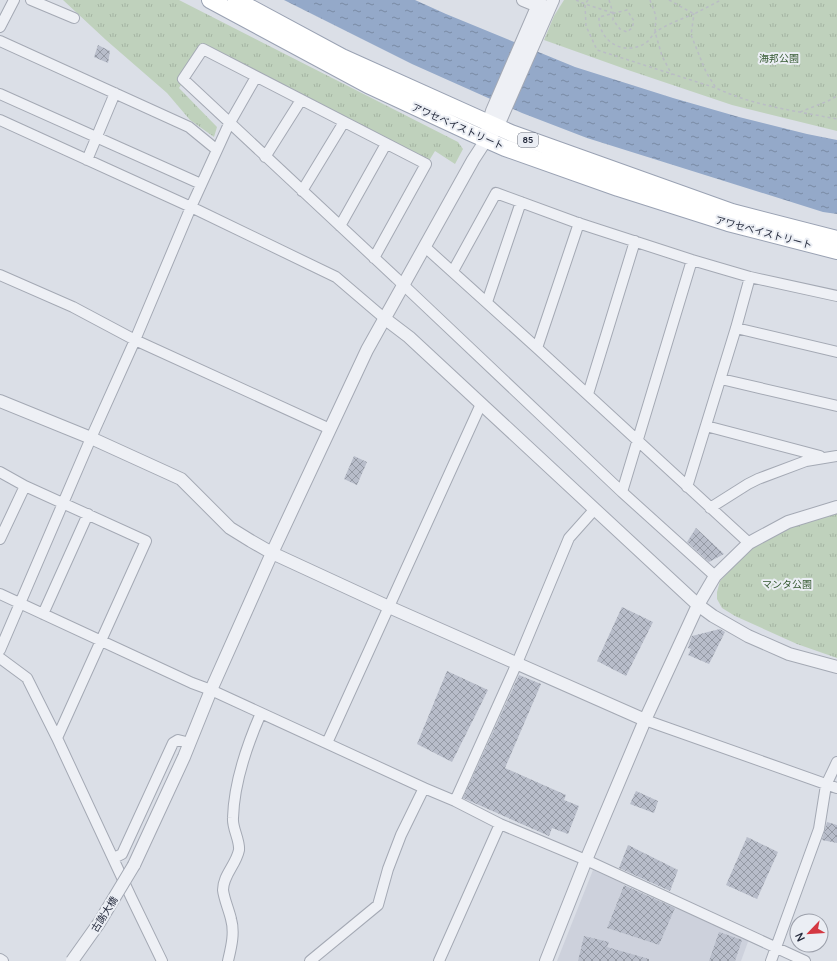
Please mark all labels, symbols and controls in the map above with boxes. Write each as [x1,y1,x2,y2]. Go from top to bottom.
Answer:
park label: 海邦公園 [759,51,799,65]
street label: アワセベイストリート [410,99,506,153]
road number: 85 [518,133,538,147]
street label: アワセベイストリート [714,212,814,252]
park label: マンタ公園 [762,577,812,591]
street label: 古謝大橋 [87,893,121,935]
north arrow [789,913,829,953]
text: N [791,931,808,944]

